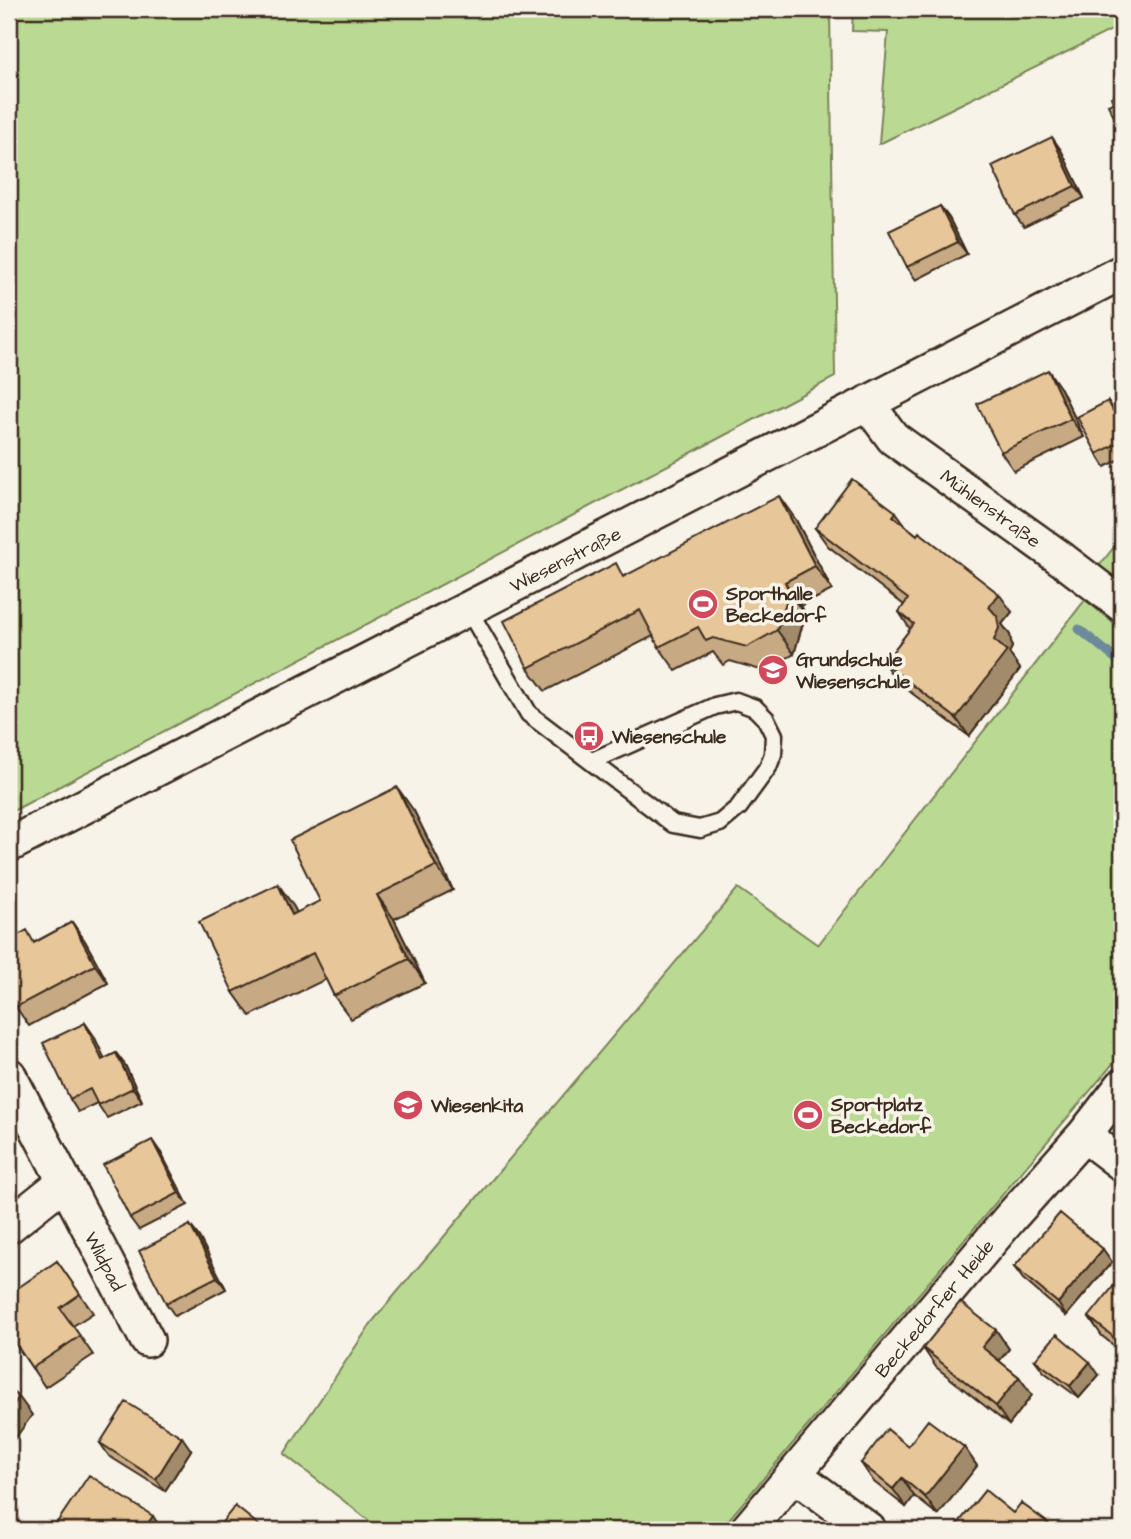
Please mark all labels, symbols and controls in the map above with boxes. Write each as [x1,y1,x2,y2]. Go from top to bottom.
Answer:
street label: Mühlenstraße [934,463,1046,555]
street label: Wiesenstraße [505,521,626,600]
place label: Sporthalle Beckedorf [725,581,827,630]
sports icon: Sporthalle Beckedorf [686,587,720,621]
place label: Grundschule Wiesenschule [795,647,911,696]
school or university icon: Grundschule Wiesenschule [756,653,790,687]
bus stop icon: Wiesenschule [572,719,606,753]
place label: Wiesenschule [611,724,727,751]
school or university icon: Wiesenkita [391,1088,425,1122]
place label: Sportplatz Beckedorf [830,1092,932,1141]
place label: Wiesenkita [430,1093,524,1120]
sports icon: Sportplatz Beckedorf [791,1098,825,1132]
street label: Wildpad [77,1227,131,1296]
street label: Beckedorfer Heide [869,1234,1001,1384]

